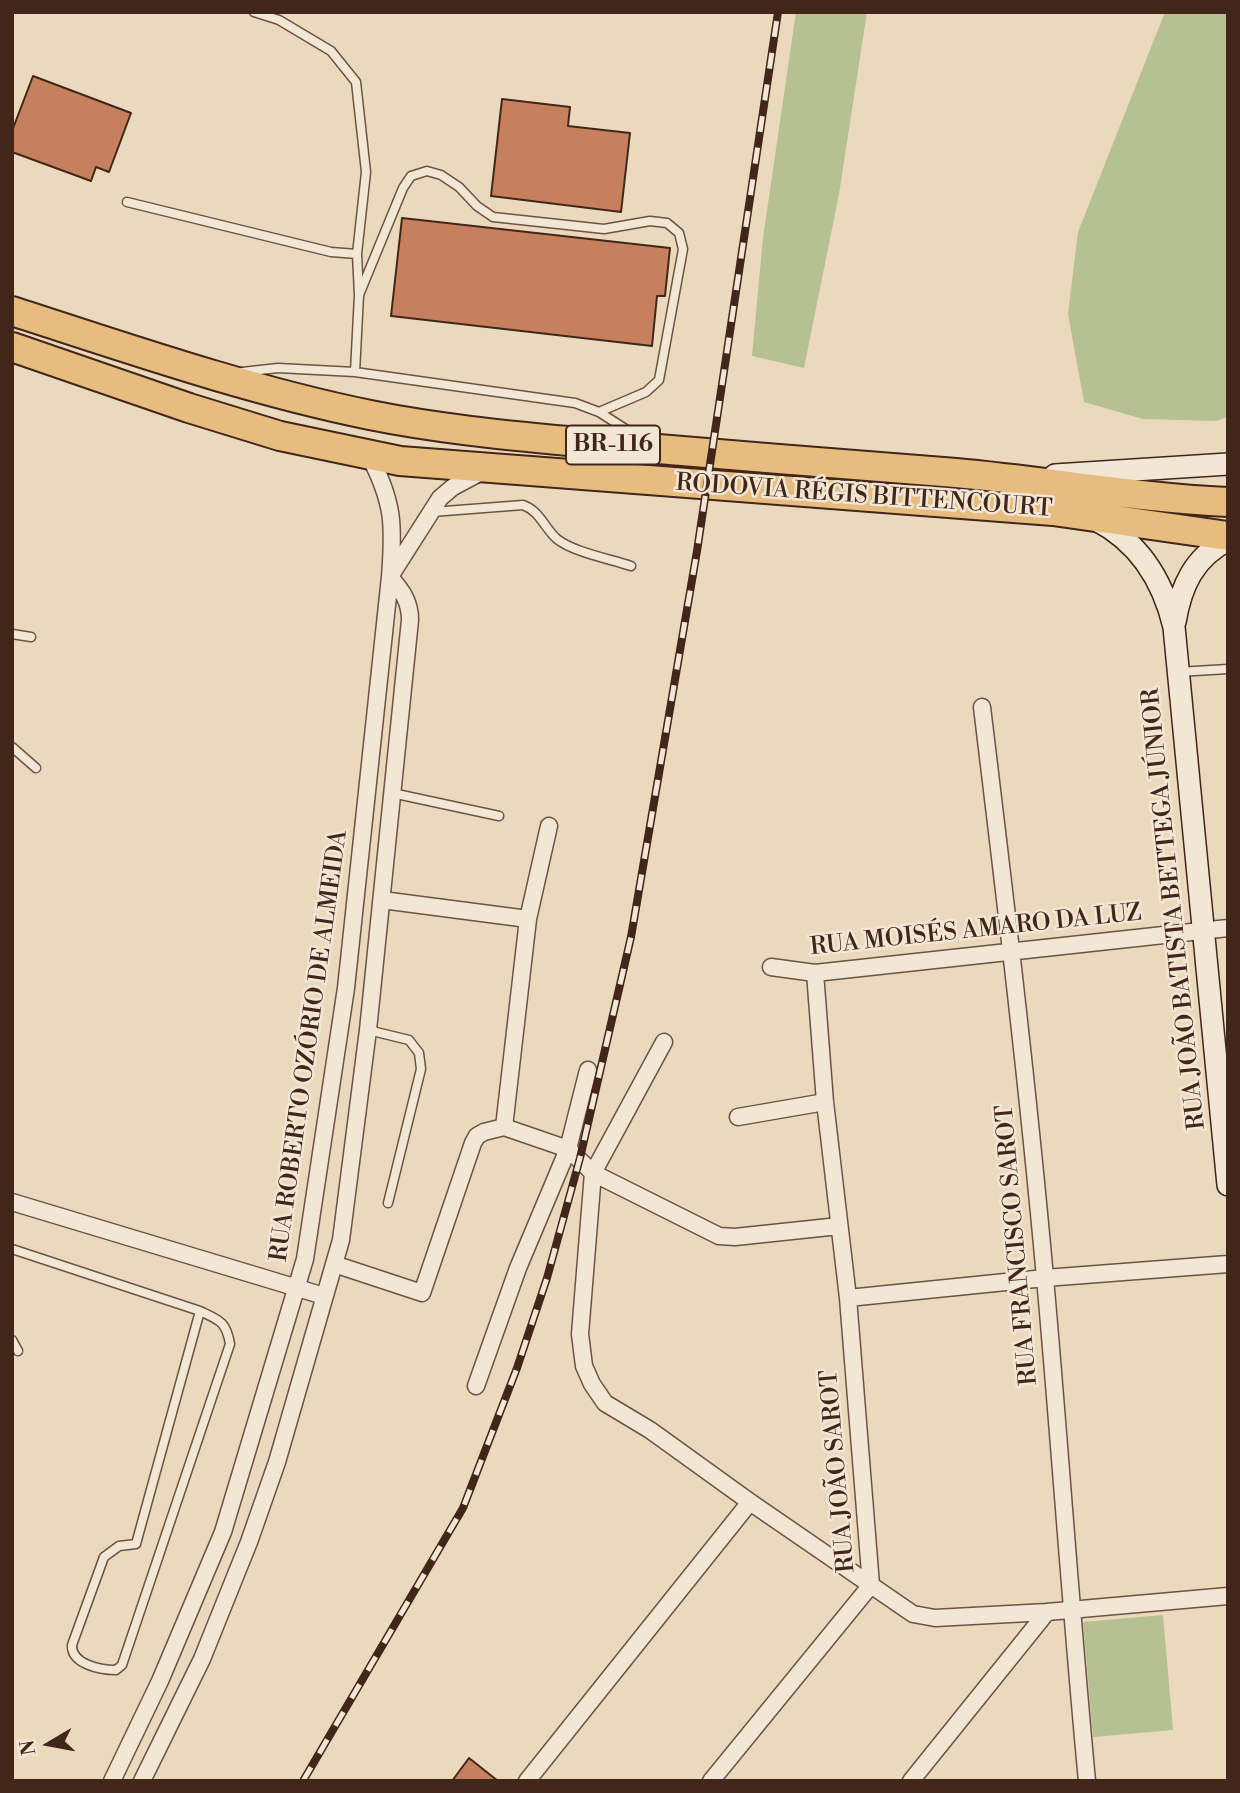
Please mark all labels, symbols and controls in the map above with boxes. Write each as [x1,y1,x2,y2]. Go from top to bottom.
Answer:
road number: BR-116 [566,426,660,464]
street label: RODOVIA RÉGIS BITTENCOURT [675,469,1053,525]
street label: RUA JOÃO BATISTA BETTEGA JÚNIOR [1137,687,1213,1131]
street label: RUA ROBERTO OZÓRIO DE ALMEIDA [265,828,355,1264]
street label: RUA MOISÉS AMARO DA LUZ [809,899,1143,963]
street label: RUA FRANCISCO SAROT [991,1103,1045,1387]
street label: RUA JOÃO SAROT [816,1368,862,1574]
north arrow [14,1709,84,1779]
text: N [15,1738,41,1757]

